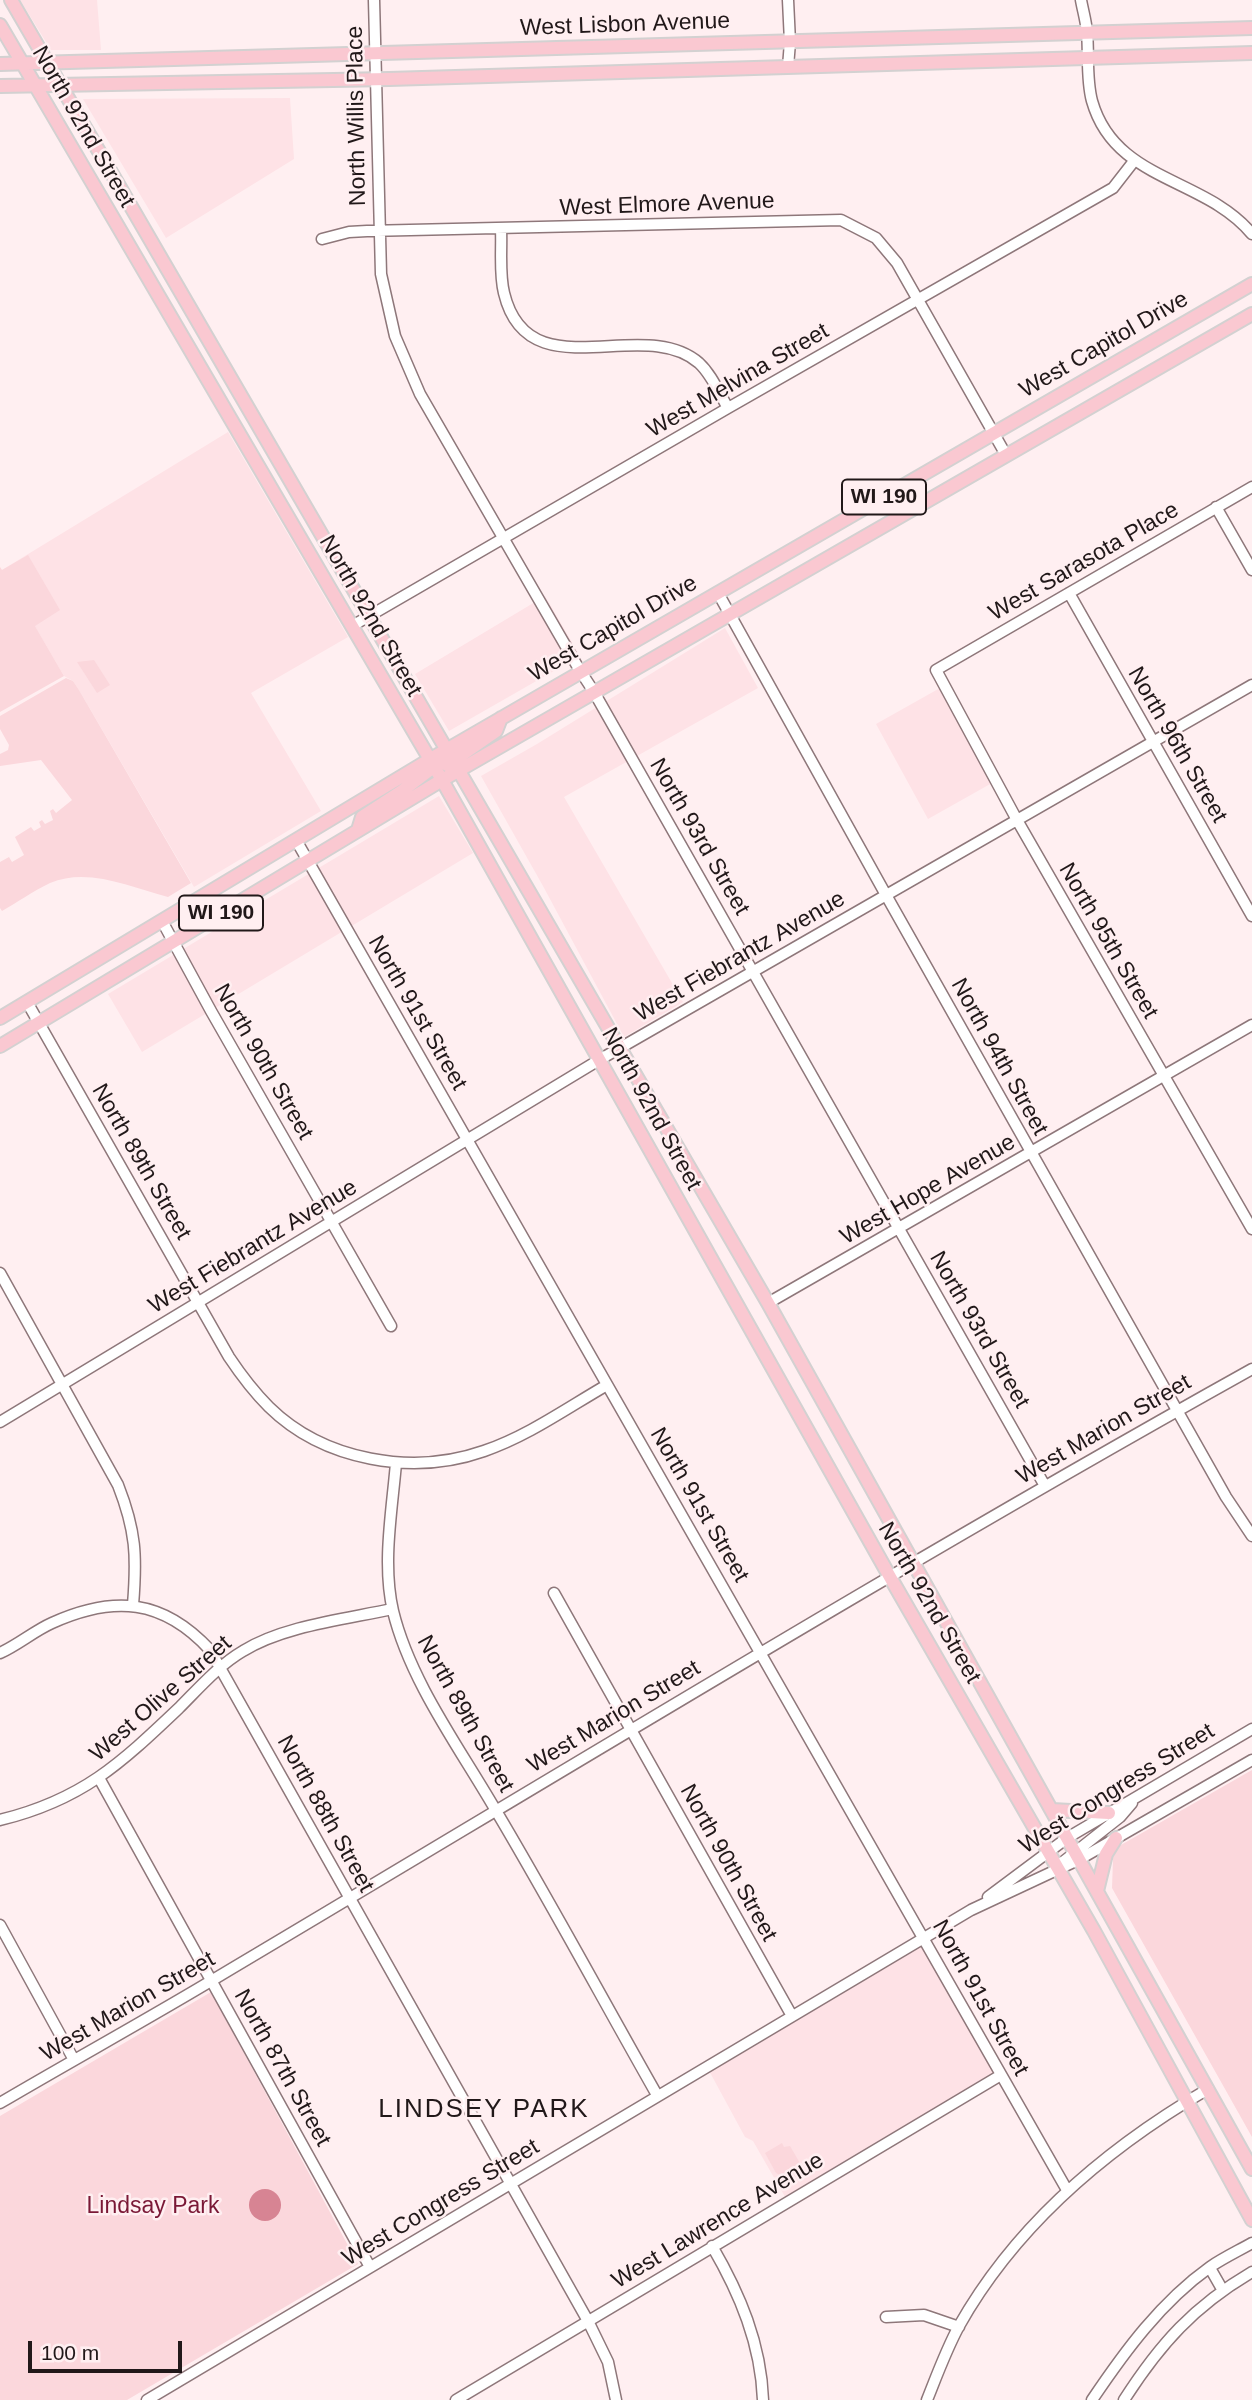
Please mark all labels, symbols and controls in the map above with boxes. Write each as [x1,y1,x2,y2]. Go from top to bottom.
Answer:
street label: West Lisbon Avenue [520,8,730,42]
street label: North Willis Place [342,26,372,206]
street label: North 92nd Street [26,41,140,213]
street label: West Elmore Avenue [559,187,775,223]
street label: West Capitol Drive [1015,286,1193,404]
street label: West Melvina Street [642,318,834,444]
road number: WI 190 [842,480,926,514]
street label: West Sarasota Place [984,496,1184,628]
street label: North 92nd Street [313,530,427,702]
street label: West Capitol Drive [524,570,702,688]
street label: North 96th Street [1121,662,1233,828]
street label: North 93rd Street [643,754,755,920]
street label: North 95th Street [1052,858,1164,1024]
street label: West Fiebrantz Avenue [630,885,850,1029]
road number: WI 190 [179,895,263,930]
street label: North 91st Street [362,931,472,1095]
street label: North 94th Street [944,974,1054,1140]
street label: North 90th Street [207,979,319,1145]
street label: North 92nd Street [595,1023,707,1195]
street label: North 89th Street [85,1079,197,1245]
street label: West Hope Avenue [836,1129,1020,1251]
street label: West Fiebrantz Avenue [144,1174,362,1320]
street label: North 93rd Street [923,1247,1035,1413]
street label: West Marion Street [1012,1369,1196,1491]
street label: North 91st Street [644,1423,754,1587]
street label: North 92nd Street [872,1517,986,1689]
street label: West Olive Street [85,1630,237,1768]
street label: North 89th Street [410,1631,520,1797]
street label: West Marion Street [523,1655,705,1779]
street label: West Congress Street [1014,1718,1220,1860]
street label: North 88th Street [270,1731,380,1897]
street label: North 90th Street [673,1780,783,1946]
street label: North 91st Street [926,1915,1034,2081]
street label: West Marion Street [36,1946,220,2068]
street label: North 87th Street [227,1985,337,2151]
district label: LINDSEY PARK [380,2094,588,2126]
street label: West Congress Street [338,2133,544,2273]
street label: West Lawrence Avenue [607,2147,829,2295]
park label: Lindsay Park [87,2193,219,2221]
scale bar [32,2326,186,2370]
text: 100 m [41,2341,99,2364]

